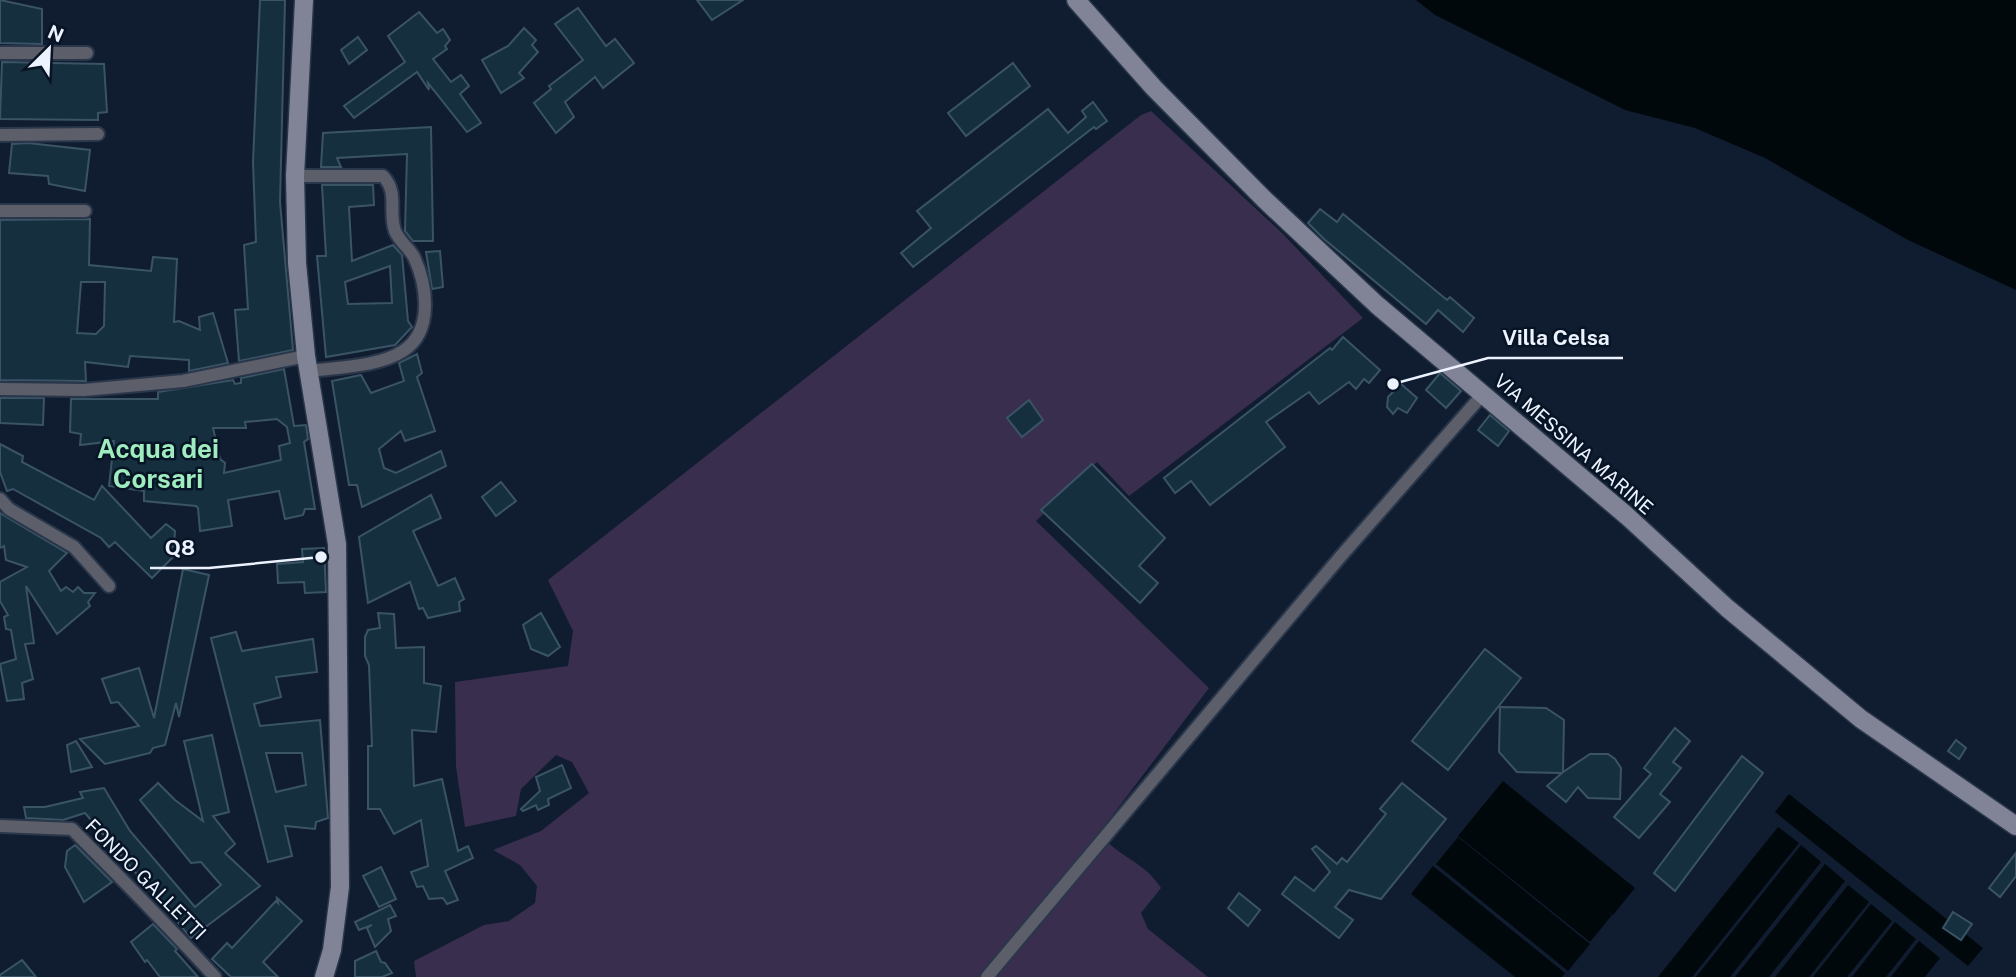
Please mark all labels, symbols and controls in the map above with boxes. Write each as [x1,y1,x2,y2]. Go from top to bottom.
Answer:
north arrow [14,14,84,84]
text: N [45,20,67,47]
callout: Villa Celsa [1488,316,1623,358]
text: Villa Celsa [1502,325,1610,350]
street label: VIA MESSINA MARINE [1490,369,1658,519]
district label: Acqua dei Corsari [97,433,219,494]
callout: Q8 [150,526,209,568]
text: Q8 [165,535,195,560]
street label: FONDO GALLETTI [81,814,211,944]

